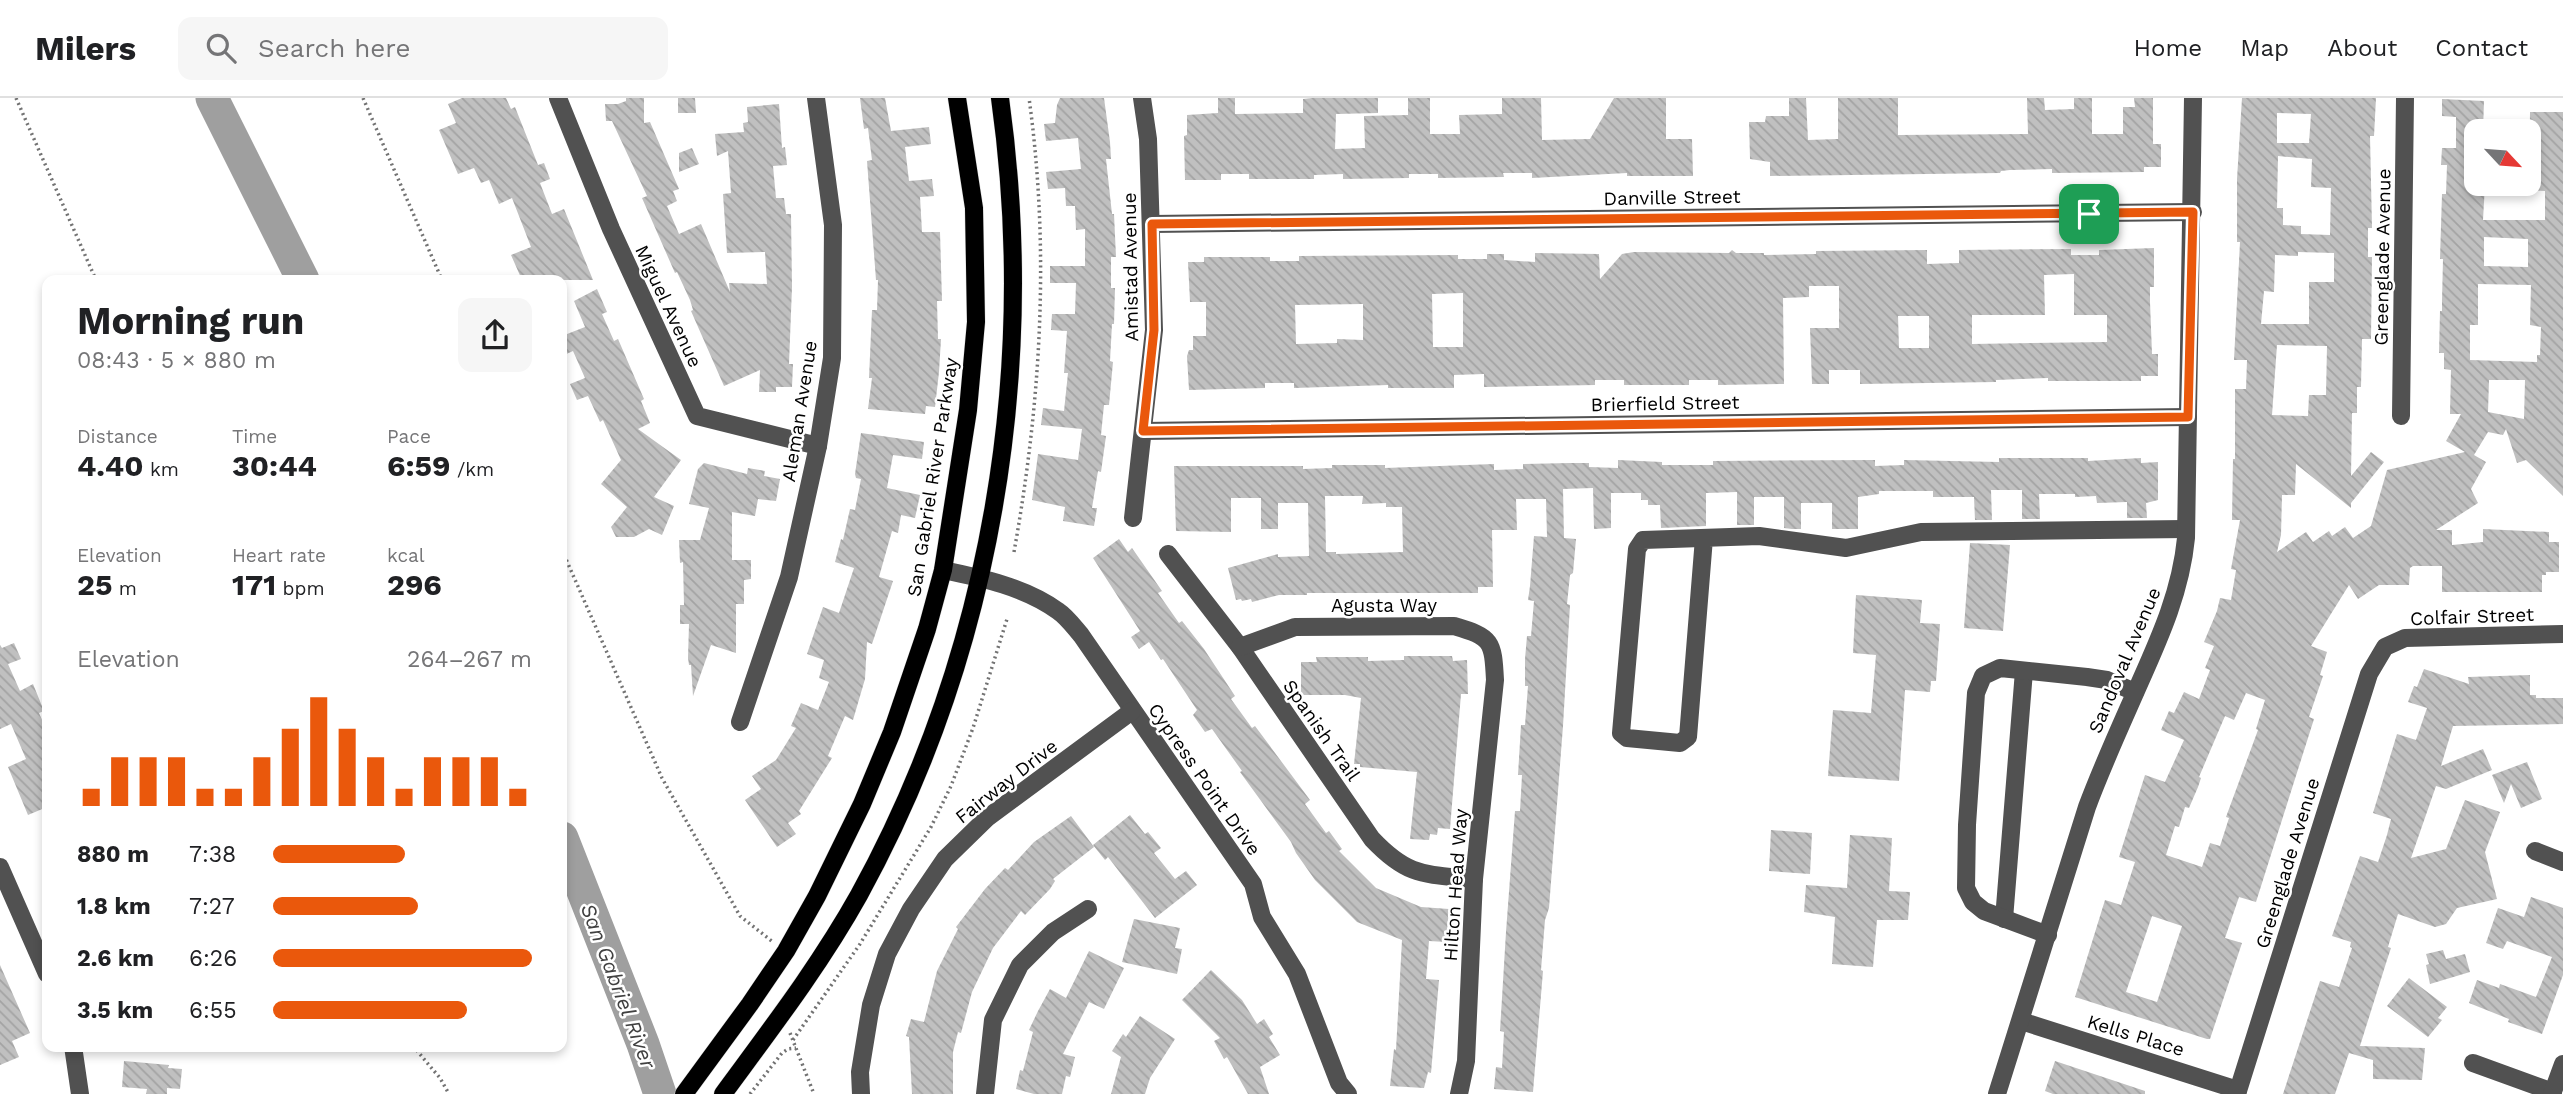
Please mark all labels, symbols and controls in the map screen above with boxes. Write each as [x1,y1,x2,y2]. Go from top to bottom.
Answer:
search box [178,17,668,80]
text: Milers [35,29,136,68]
icon: search [202,29,240,67]
text: Search here [258,33,410,63]
text: Home [2134,34,2202,62]
text: Map [2240,34,2289,62]
text: About [2327,34,2397,62]
text: Contact [2435,34,2528,62]
north arrow [2464,119,2541,196]
map controls [2464,119,2541,196]
street label: Greenglade Avenue [2369,168,2396,346]
pin [2059,184,2119,244]
street label: Danville Street [1603,185,1741,210]
street label: Amistad Avenue [1118,192,1143,342]
icon: arrive [2070,195,2108,233]
street label: Miguel Avenue [630,241,707,371]
button: share [458,298,532,372]
text: Morning run [77,299,304,343]
street label: Aleman Avenue [777,339,822,483]
text: 08:43 · 5 × 880 m [77,347,276,374]
street label: San Gabriel River Parkway [902,356,963,598]
street label: Brierfield Street [1590,391,1740,416]
text: Distance [77,425,158,448]
text: Time [232,425,277,448]
text: Pace [387,425,431,448]
text: 4.40 [77,448,144,483]
text: 30:44 [232,448,317,483]
text: 6:59 [387,448,451,483]
text: km [144,458,179,481]
text: /km [451,458,494,481]
text: Elevation [77,544,162,567]
text: Heart rate [232,544,326,567]
text: kcal [387,544,425,567]
text: 25 [77,567,112,602]
text: 171 [232,567,276,602]
text: 296 [387,567,442,602]
text: m [112,577,137,600]
text: bpm [276,577,325,600]
street label: Sandoval Avenue [2083,584,2166,737]
street label: Agusta Way [1331,594,1437,617]
street label: Colfair Street [2410,603,2534,630]
text: Elevation [77,646,180,673]
text: 264–267 m [407,646,532,673]
street label: Spanish Trail [1278,675,1365,786]
street label: Cypress Point Drive [1143,699,1266,860]
street label: Fairway Drive [951,734,1062,828]
street label: Greenglade Avenue [2251,775,2324,951]
street label: Hilton Head Way [1439,808,1472,962]
text: 880 m [77,841,149,868]
text: 7:38 [189,841,236,868]
text: 1.8 km [77,893,151,920]
text: 7:27 [189,893,235,920]
water label: San Gabriel River [576,900,662,1073]
text: 2.6 km [77,945,154,972]
text: 6:26 [189,945,237,972]
text: 3.5 km [77,997,153,1024]
text: 6:55 [189,997,237,1024]
street label: Kells Place [2084,1010,2187,1061]

